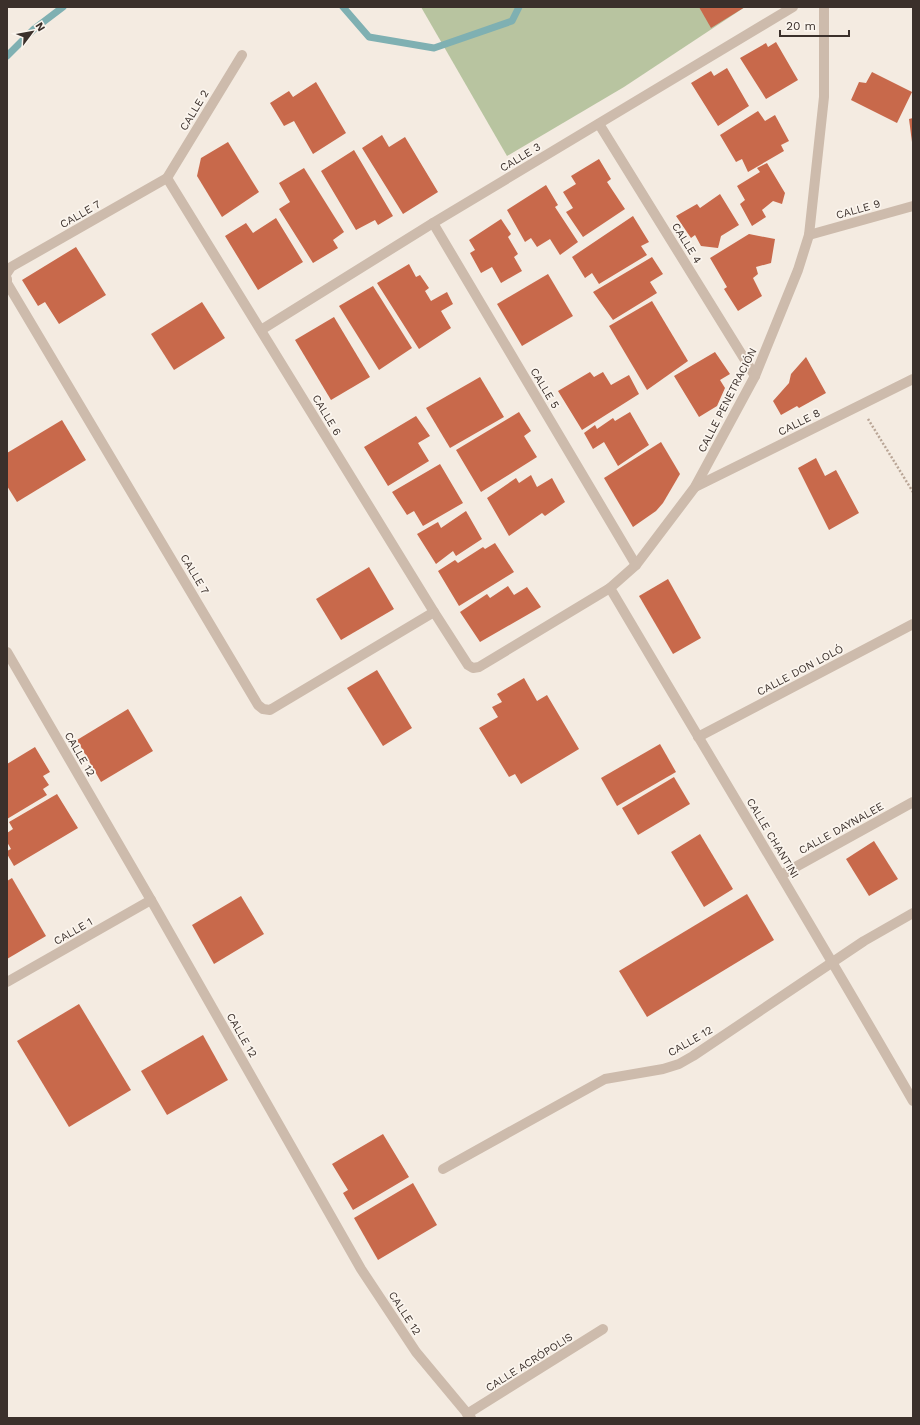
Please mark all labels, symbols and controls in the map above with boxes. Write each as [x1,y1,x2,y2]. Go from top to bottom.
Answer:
north arrow [12,12,52,52]
scale bar [780,12,849,38]
text: 20 m [786,19,816,33]
text: N [32,20,48,34]
street label: CALLE 2 [177,88,212,133]
street label: CALLE 3 [498,140,543,175]
street label: CALLE 9 [834,197,882,222]
street label: CALLE 7 [58,198,103,231]
street label: CALLE 4 [669,221,704,266]
street label: CALLE PENETRACIÓN [695,345,759,455]
street label: CALLE 5 [527,366,562,411]
street label: CALLE 6 [309,392,344,438]
street label: CALLE 8 [776,406,823,439]
street label: CALLE 7 [178,552,212,597]
street label: CALLE DON LOLÓ [754,641,846,699]
street label: CALLE 12 [62,730,98,779]
street label: CALLE CHANTINI [744,796,802,881]
street label: CALLE DAYNALEE [797,800,886,857]
street label: CALLE 1 [51,915,95,948]
street label: CALLE 12 [224,1011,260,1060]
street label: CALLE 12 [666,1023,715,1059]
street label: CALLE 12 [386,1289,423,1337]
street label: CALLE ACRÓPOLIS [483,1330,575,1394]

